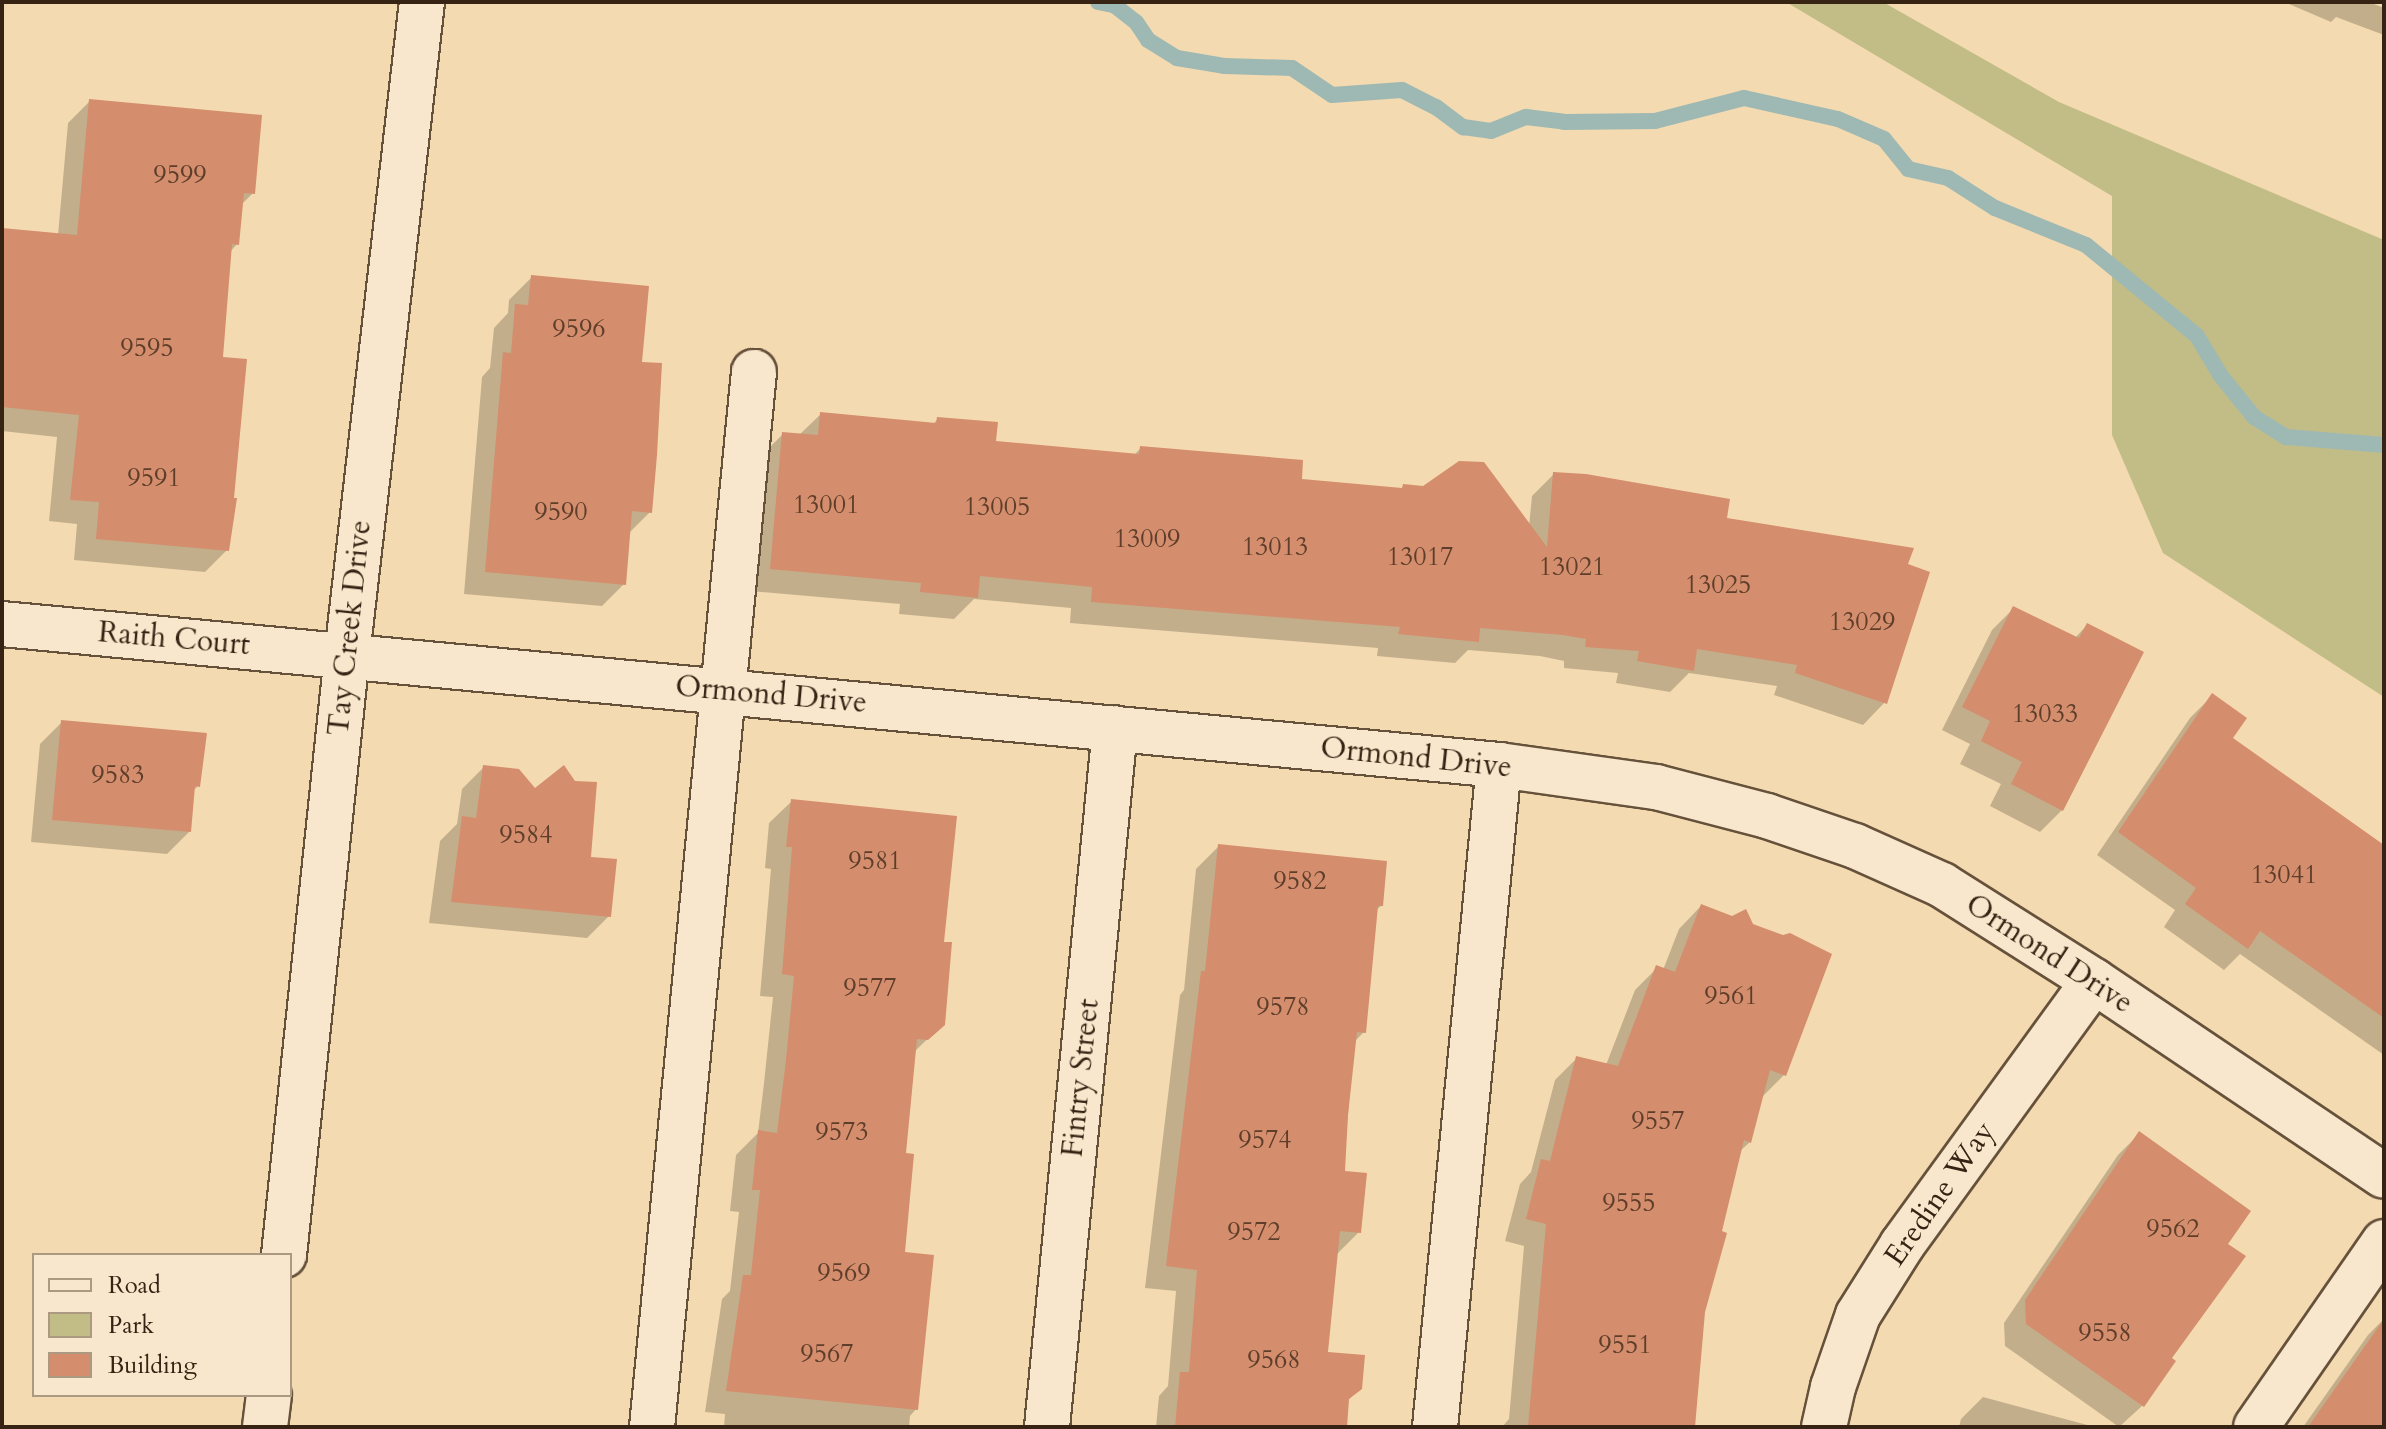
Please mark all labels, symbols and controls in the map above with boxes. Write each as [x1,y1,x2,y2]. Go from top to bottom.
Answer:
house number: 9599 [153,159,207,191]
house number: 9596 [552,313,606,345]
house number: 9595 [120,332,174,364]
house number: 9591 [127,462,181,494]
house number: 13001 [793,489,859,521]
house number: 13005 [964,491,1030,523]
house number: 9590 [534,496,588,528]
street label: Tay Creek Drive [321,518,379,738]
house number: 13009 [1114,523,1180,555]
house number: 13013 [1242,531,1308,563]
house number: 13017 [1387,541,1453,573]
house number: 13021 [1539,551,1605,583]
house number: 13025 [1685,569,1751,601]
house number: 13029 [1829,606,1895,638]
street label: Raith Court [97,614,251,664]
street label: Ormond Drive [674,669,868,721]
house number: 13033 [2012,698,2078,730]
street label: Ormond Drive [1319,730,1513,786]
house number: 9583 [91,759,145,791]
house number: 9584 [499,819,553,851]
house number: 9581 [848,845,902,877]
house number: 13041 [2251,859,2317,891]
house number: 9582 [1273,865,1327,897]
street label: Ormond Drive [1959,887,2139,1021]
house number: 9577 [843,972,897,1004]
house number: 9561 [1704,980,1758,1012]
house number: 9578 [1256,991,1310,1023]
street label: Fintry Street [1055,997,1107,1159]
house number: 9557 [1631,1105,1685,1137]
street label: Eredine Way [1877,1115,2003,1273]
house number: 9573 [815,1116,869,1148]
house number: 9574 [1238,1124,1292,1156]
house number: 9555 [1602,1187,1656,1219]
house number: 9562 [2146,1213,2200,1245]
house number: 9572 [1227,1216,1281,1248]
legend [32,1253,292,1397]
house number: 9569 [817,1257,871,1289]
text: Road [108,1269,161,1302]
text: Park [108,1309,154,1342]
house number: 9558 [2078,1317,2132,1349]
house number: 9551 [1598,1329,1652,1361]
house number: 9567 [800,1338,854,1370]
house number: 9568 [1247,1344,1301,1376]
text: Building [108,1349,197,1382]

